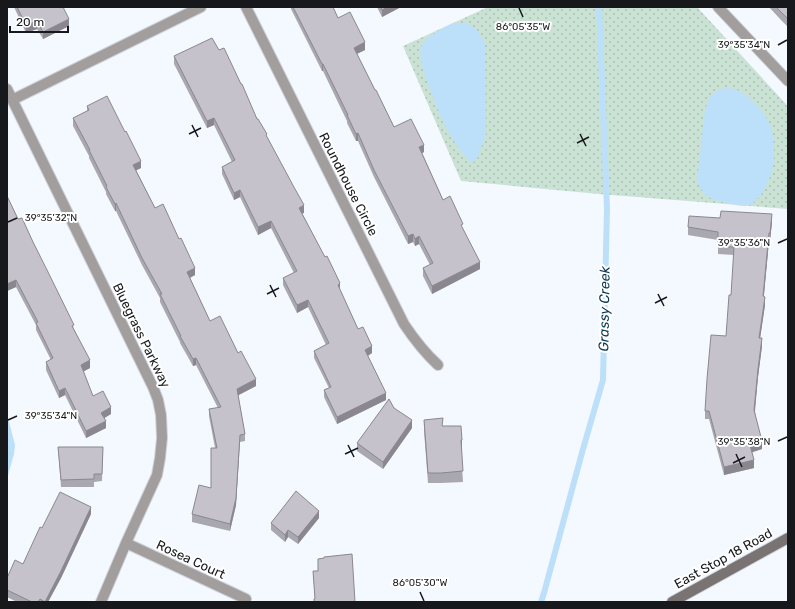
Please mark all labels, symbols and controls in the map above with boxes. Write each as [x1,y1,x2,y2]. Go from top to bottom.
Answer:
scale bar [10,8,68,34]
text: 20 m [16,15,44,29]
text: 86°05'35"W [496,21,550,33]
text: 39°35'34"N [718,39,770,51]
street label: Roundhouse Circle [316,130,381,238]
text: 39°35'32"N [25,212,77,224]
text: 39°35'36"N [718,237,770,249]
water label: Grassy Creek [595,265,614,352]
street label: Bluegrass Parkway [109,280,173,390]
text: 39°35'34"N [25,410,77,422]
text: 39°35'38"N [717,436,771,448]
street label: East Stop 18 Road [672,525,775,592]
street label: Rosea Court [154,537,228,582]
text: 86°05'30"W [393,577,447,589]

